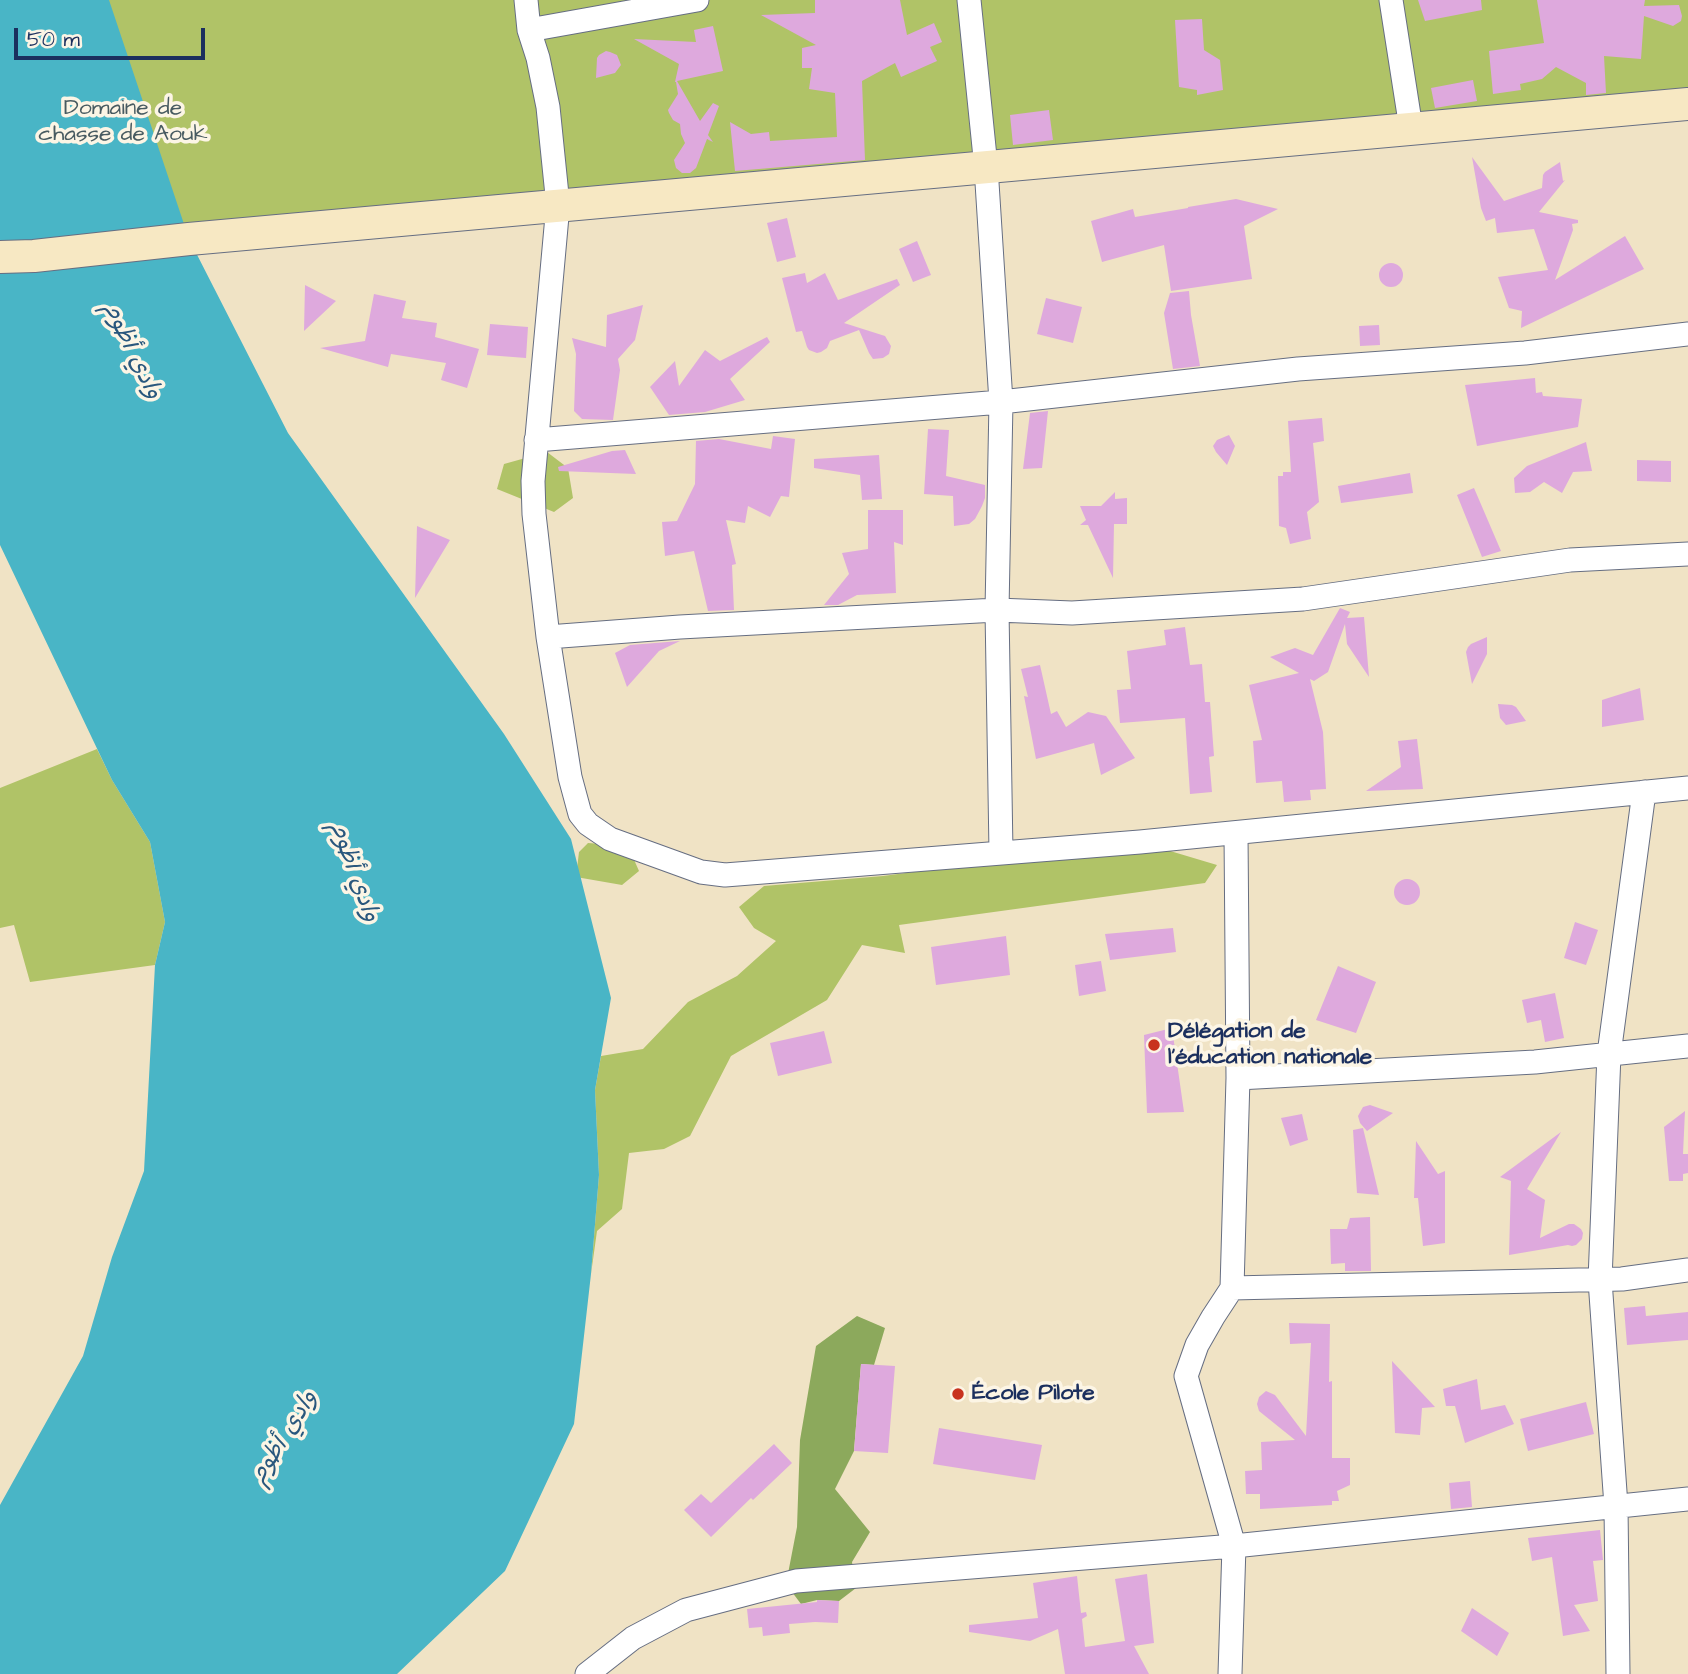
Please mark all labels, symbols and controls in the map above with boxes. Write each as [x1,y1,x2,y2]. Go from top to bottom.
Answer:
scale bar [18,14,208,58]
text: 50 m [27,25,80,54]
park label: Domaine de chasse de Aouk [38,95,208,149]
water label: وادي أظوم [95,298,167,404]
water label: وادي أظوم [322,818,384,926]
place label: Délégation de l'éducation nationale [1168,1018,1372,1072]
marker: Délégation de l'éducation nationale [1146,1037,1162,1053]
place label: École Pilote [972,1380,1095,1408]
water label: وادي أظوم [245,1386,325,1490]
marker: École Pilote [950,1386,966,1402]

